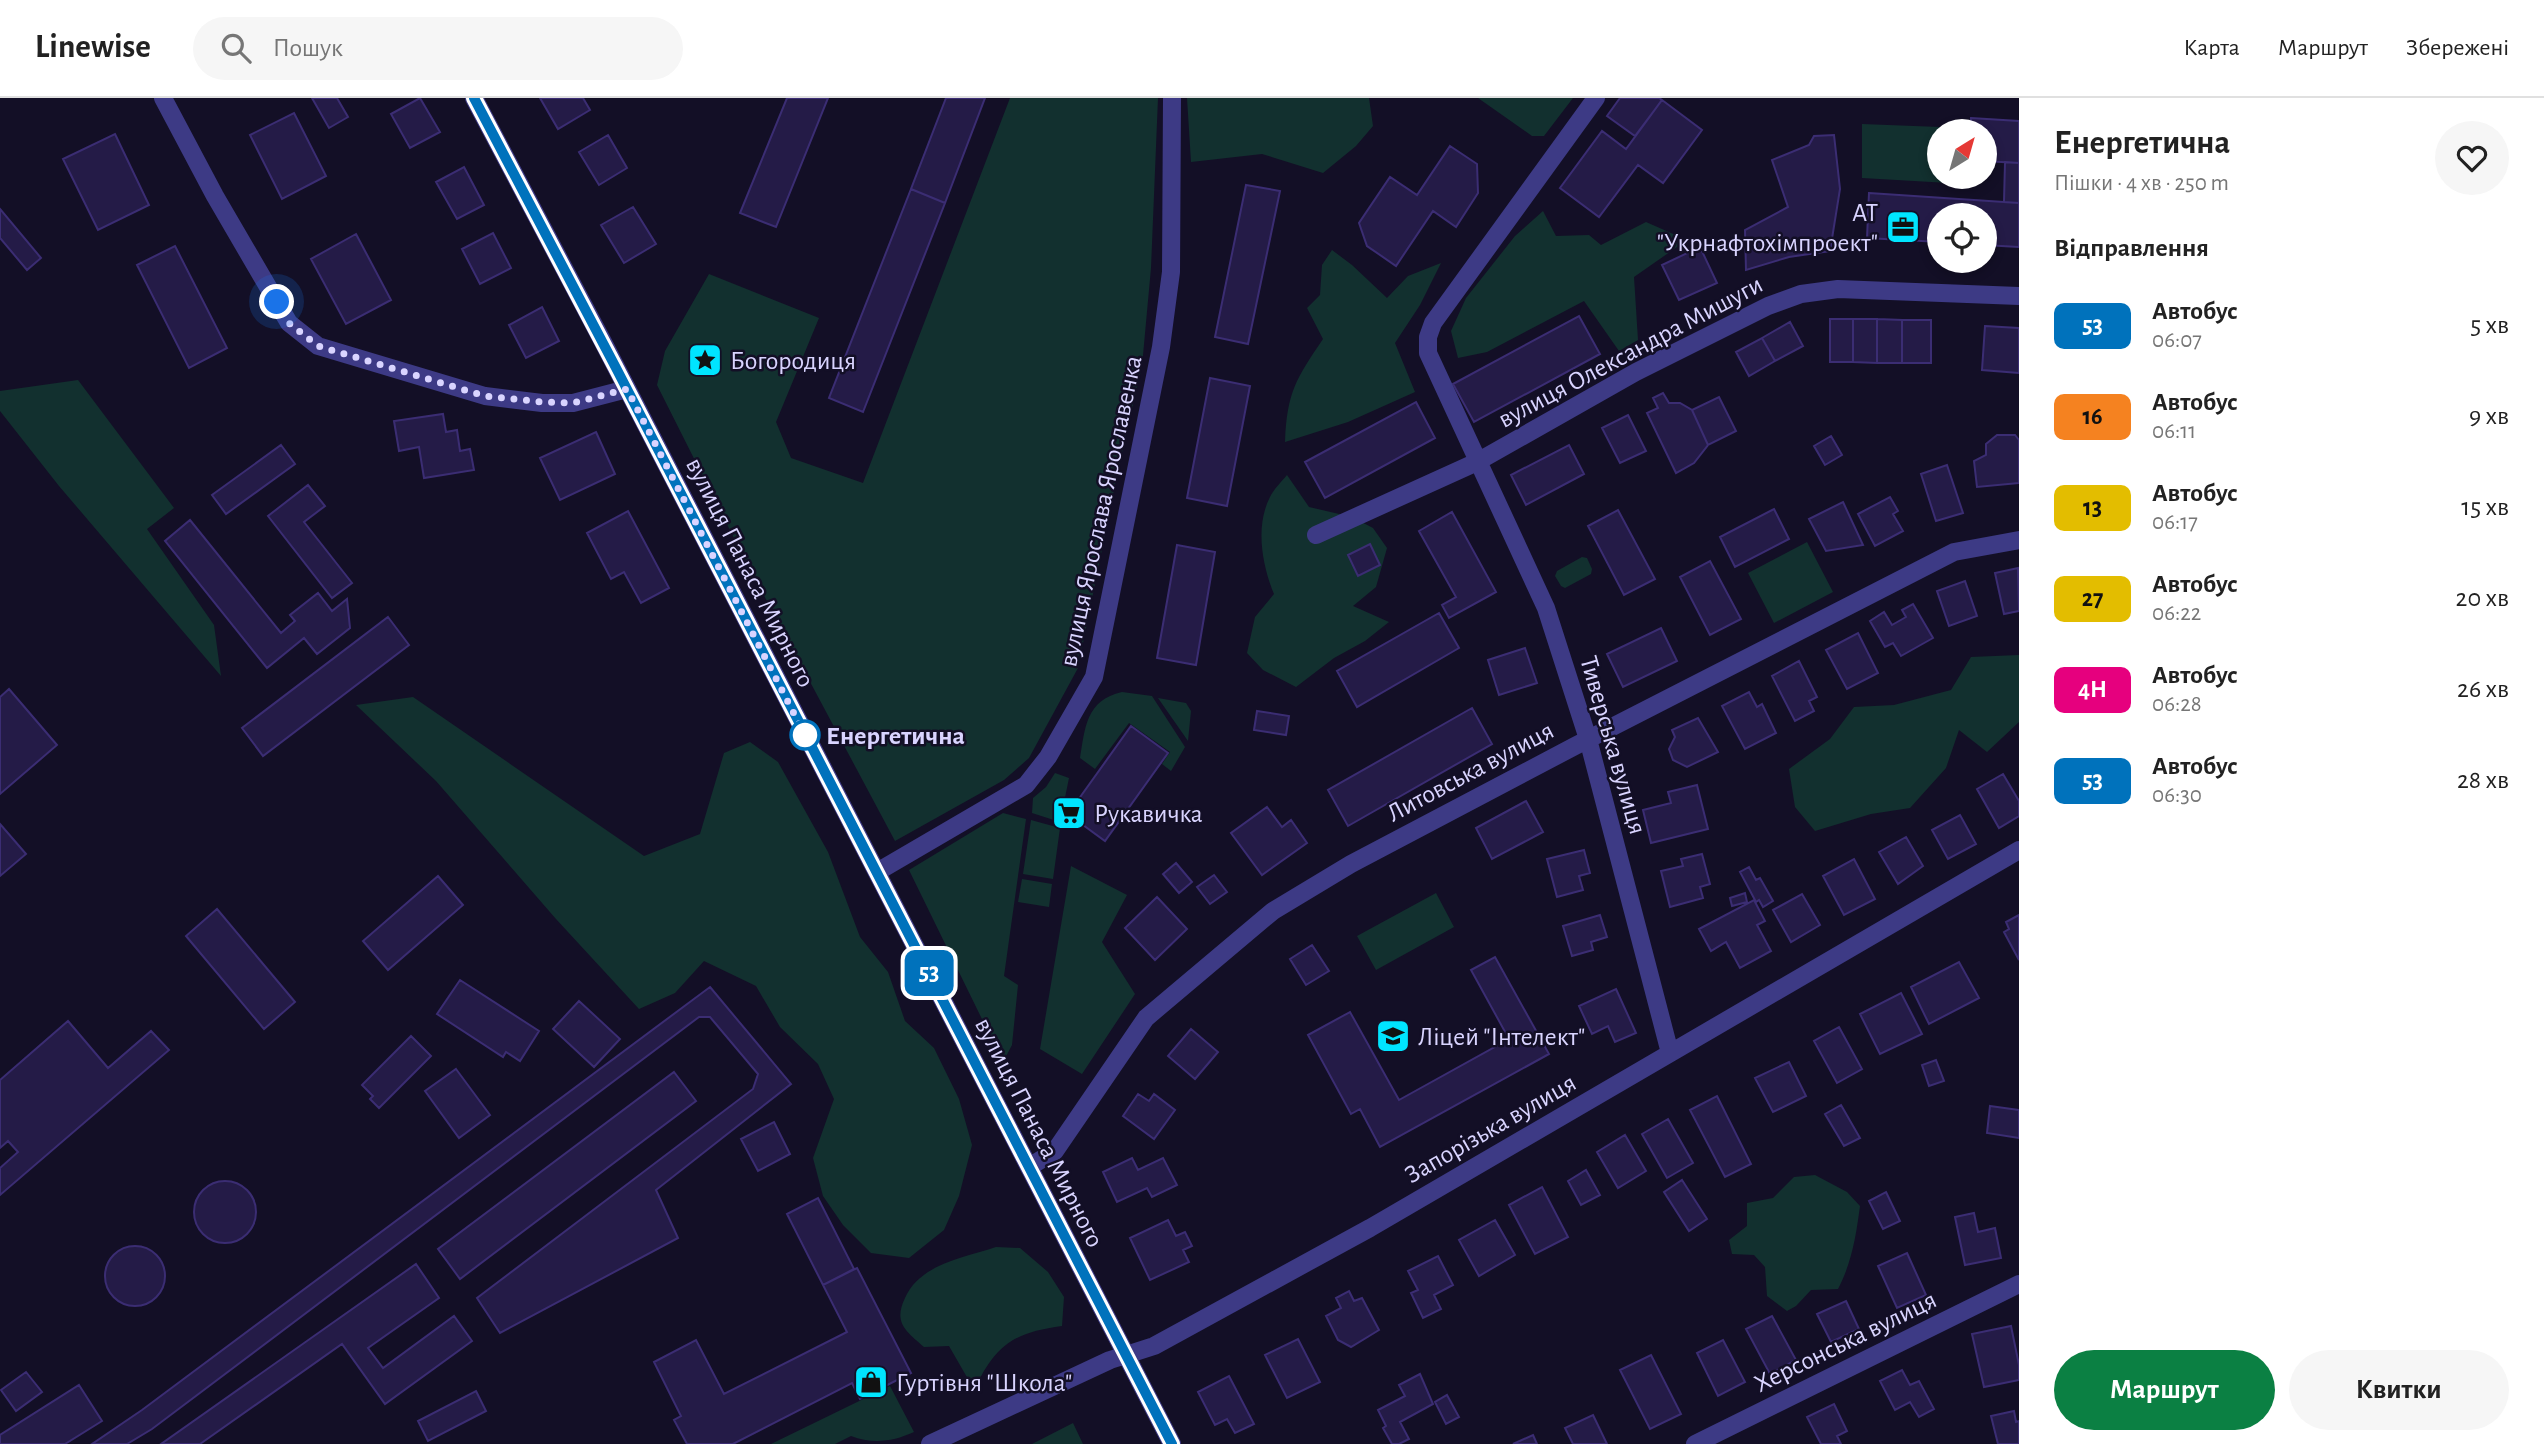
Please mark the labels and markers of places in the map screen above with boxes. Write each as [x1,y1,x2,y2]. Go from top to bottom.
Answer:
place label: АТ "Укрнафтохімпроект" [1657,200,1878,256]
office icon: АТ "Укрнафтохімпроект" [1884,208,1922,246]
place icon: Богородиця [686,341,724,379]
place label: Богородиця [730,348,856,374]
marker: Енергетична [790,720,820,750]
place label: Енергетична [826,723,965,749]
supermarket icon: Рукавичка [1050,794,1088,832]
place label: Рукавичка [1094,801,1203,827]
school or university icon: Ліцей "Інтелект" [1374,1017,1412,1055]
place label: Ліцей "Інтелект" [1418,1024,1585,1050]
shop icon: Гуртівня "Школа" [852,1363,890,1401]
place label: Гуртівня "Школа" [896,1370,1072,1396]

